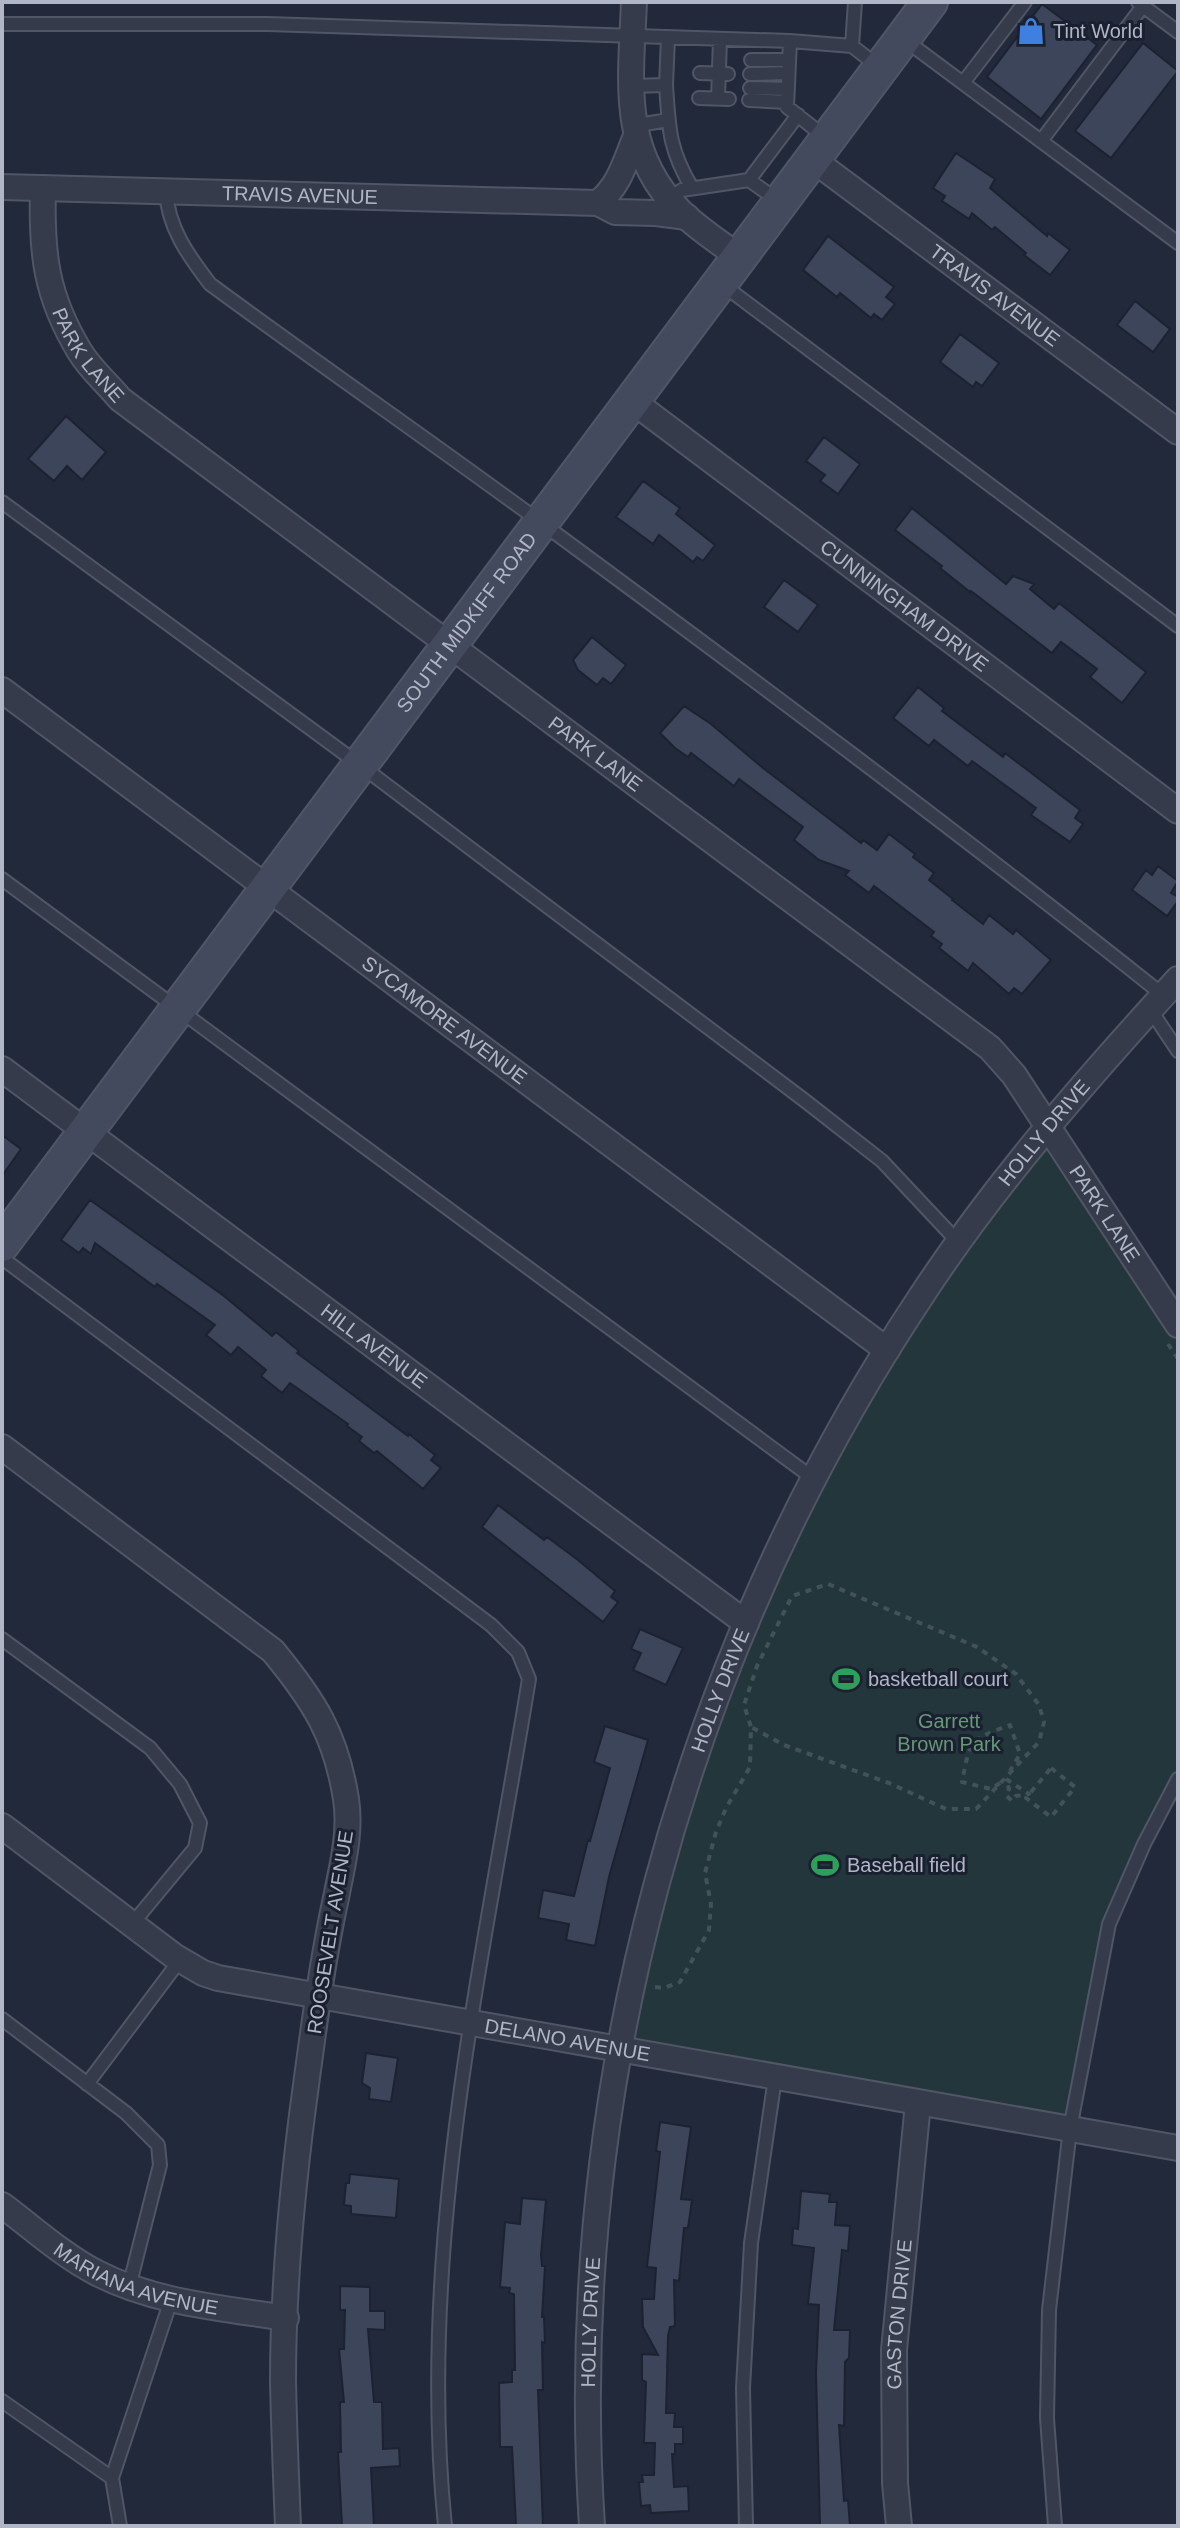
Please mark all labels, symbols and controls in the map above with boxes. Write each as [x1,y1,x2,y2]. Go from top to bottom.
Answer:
shop icon: Tint World [1016,16,1046,46]
place label: Tint World [1053,20,1143,42]
street label: TRAVIS AVENUE [222,182,378,208]
street label: TRAVIS AVENUE [926,240,1064,351]
street label: PARK LANE [48,304,129,407]
street label: SOUTH MIDKIFF ROAD [392,528,541,717]
street label: CUNNINGHAM DRIVE [816,535,993,676]
street label: PARK LANE [544,712,646,796]
street label: SYCAMORE AVENUE [358,951,531,1089]
street label: HOLLY DRIVE [994,1075,1094,1190]
street label: PARK LANE [1065,1161,1144,1266]
street label: HILL AVENUE [317,1299,432,1393]
street label: HOLLY DRIVE [687,1625,754,1755]
sports icon: basketball court [831,1664,861,1694]
place label: basketball court [868,1668,1009,1690]
park label: Garrett Brown Park [897,1710,1002,1755]
street label: ROOSEVELT AVENUE [303,1829,357,2035]
sports icon: Baseball field [810,1850,840,1880]
place label: Baseball field [847,1854,966,1876]
street label: DELANO AVENUE [483,2014,652,2065]
street label: MARIANA AVENUE [50,2238,220,2319]
street label: GASTON DRIVE [883,2238,916,2390]
street label: HOLLY DRIVE [577,2256,604,2387]

